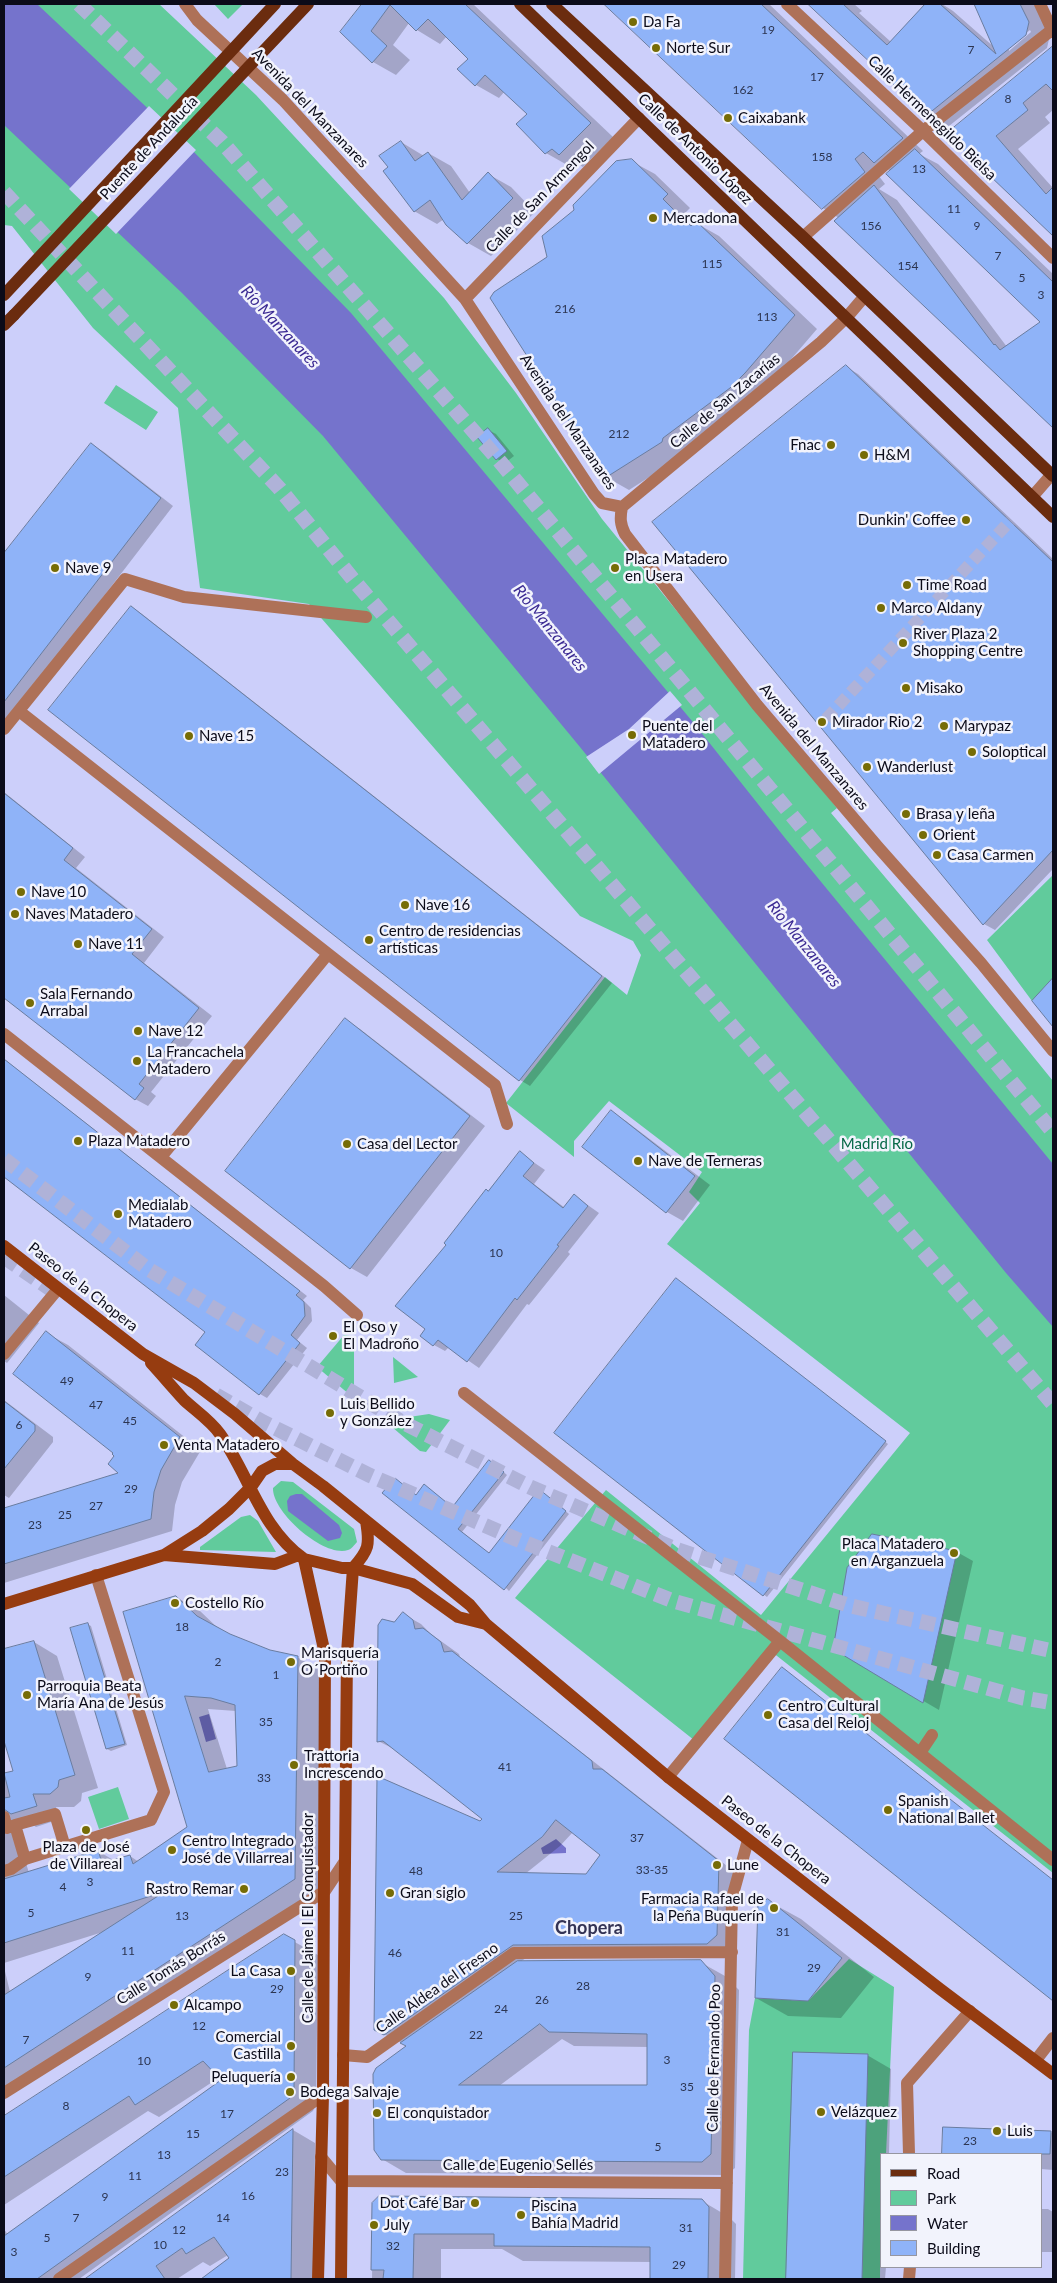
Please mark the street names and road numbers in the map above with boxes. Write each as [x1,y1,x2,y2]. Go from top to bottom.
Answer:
street label: Avenida del Manzanares [248,44,372,172]
street label: Calle Hermenegildo Bielsa [864,52,1000,184]
street label: Calle de Antonio López [634,90,756,208]
street label: Puente de Andalucía [96,92,202,204]
street label: Calle de San Armengol [482,137,598,257]
street label: Calle de San Zacarías [666,350,784,452]
street label: Avenida del Manzanares [516,351,620,493]
street label: Avenida del Manzanares [756,680,872,814]
street label: Paseo de la Chopera [25,1239,141,1335]
street label: Paseo de la Chopera [718,1792,834,1888]
street label: Calle de Jaime I El Conquistador [299,1813,317,2023]
street label: Calle Tomás Borrás [113,1927,229,2009]
street label: Calle Aldea del Fresno [372,1939,502,2037]
street label: Calle de Fernando Poo [704,1984,724,2132]
street label: Calle de Eugenio Sellés [443,2156,593,2174]

